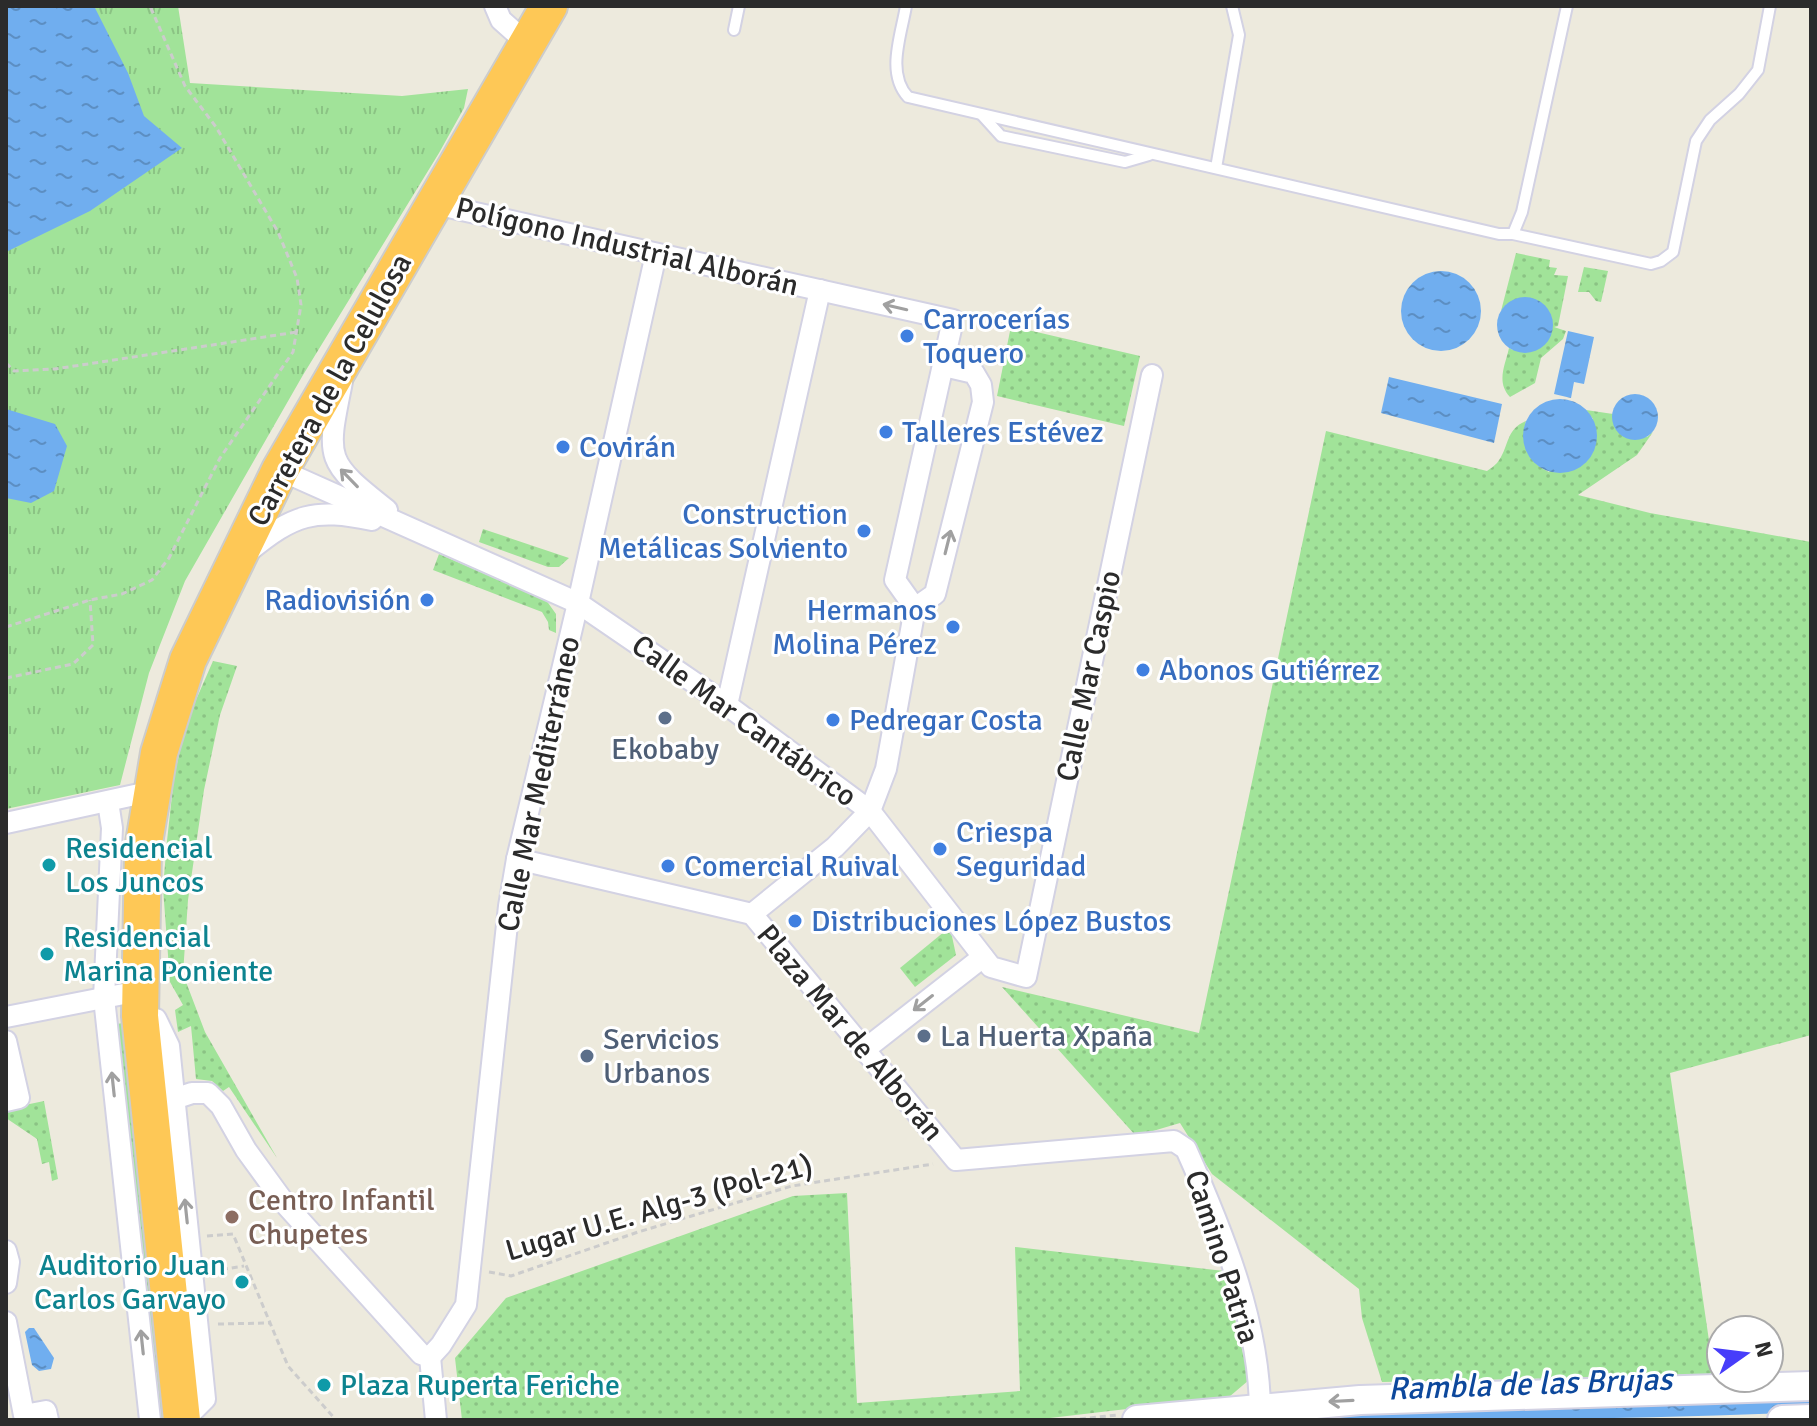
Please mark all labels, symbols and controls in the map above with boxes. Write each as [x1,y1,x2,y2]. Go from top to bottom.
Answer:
street label: Polígono Industrial Alborán [452,190,802,304]
street label: Carretera de la Celulosa [240,247,420,533]
one-way arrow [883,299,908,314]
place label: Carrocerías Toquero [923,301,1070,372]
marker: Carrocerías Toquero [898,327,916,345]
place label: Talleres Estévez [902,414,1104,451]
marker: Talleres Estévez [877,423,895,441]
place label: Covirán [579,429,676,466]
marker: Covirán [554,438,572,456]
one-way arrow [340,469,359,488]
place label: Construction Metálicas Solviento [598,496,848,567]
marker: Construction Metálicas Solviento [855,522,873,540]
one-way arrow [941,530,956,556]
street label: Calle Mar Caspio [1049,567,1129,785]
place label: Radiovisión [264,582,411,619]
marker: Radiovisión [418,591,436,609]
place label: Hermanos Molina Pérez [772,592,937,663]
marker: Hermanos Molina Pérez [944,618,962,636]
street label: Calle Mar Cantábrico [624,627,864,815]
street label: Calle Mar Mediterráneo [490,633,588,935]
place label: Abonos Gutiérrez [1159,652,1380,689]
marker: Abonos Gutiérrez [1134,661,1152,679]
place label: Pedregar Costa [849,702,1043,739]
marker: Ekobaby [656,709,674,727]
marker: Pedregar Costa [824,711,842,729]
place label: Ekobaby [611,731,719,768]
place label: Criespa Seguridad [956,814,1087,885]
place label: Residencial Los Juncos [65,830,213,901]
marker: Criespa Seguridad [931,840,949,858]
place label: Comercial Ruival [684,848,899,885]
marker: Residencial Los Juncos [40,856,58,874]
marker: Comercial Ruival [659,857,677,875]
place label: Distribuciones López Bustos [811,903,1171,940]
marker: Distribuciones López Bustos [786,912,804,930]
street label: Plaza Mar de Alborán [749,917,951,1149]
place label: Residencial Marina Poniente [63,919,273,990]
marker: Residencial Marina Poniente [38,945,56,963]
one-way arrow [913,995,935,1012]
place label: La Huerta Xpaña [940,1018,1153,1055]
place label: Servicios Urbanos [603,1021,719,1092]
marker: La Huerta Xpaña [915,1027,933,1045]
marker: Servicios Urbanos [578,1047,596,1065]
one-way arrow [106,1071,121,1098]
street label: Lugar U.E. Alg-3 (Pol-21) [501,1146,817,1270]
street label: Camino Patria [1177,1166,1267,1348]
place label: Centro Infantil Chupetes [248,1182,435,1253]
one-way arrow [178,1198,193,1225]
marker: Centro Infantil Chupetes [223,1208,241,1226]
place label: Auditorio Juan Carlos Garvayo [34,1247,226,1318]
marker: Auditorio Juan Carlos Garvayo [233,1273,251,1291]
north arrow [1705,1314,1785,1394]
one-way arrow [134,1330,149,1356]
text: N [1749,1339,1779,1360]
water label: Rambla de las Brujas [1387,1359,1676,1408]
place label: Plaza Ruperta Feriche [340,1367,620,1404]
marker: Plaza Ruperta Feriche [315,1376,333,1394]
one-way arrow [1328,1394,1355,1409]

